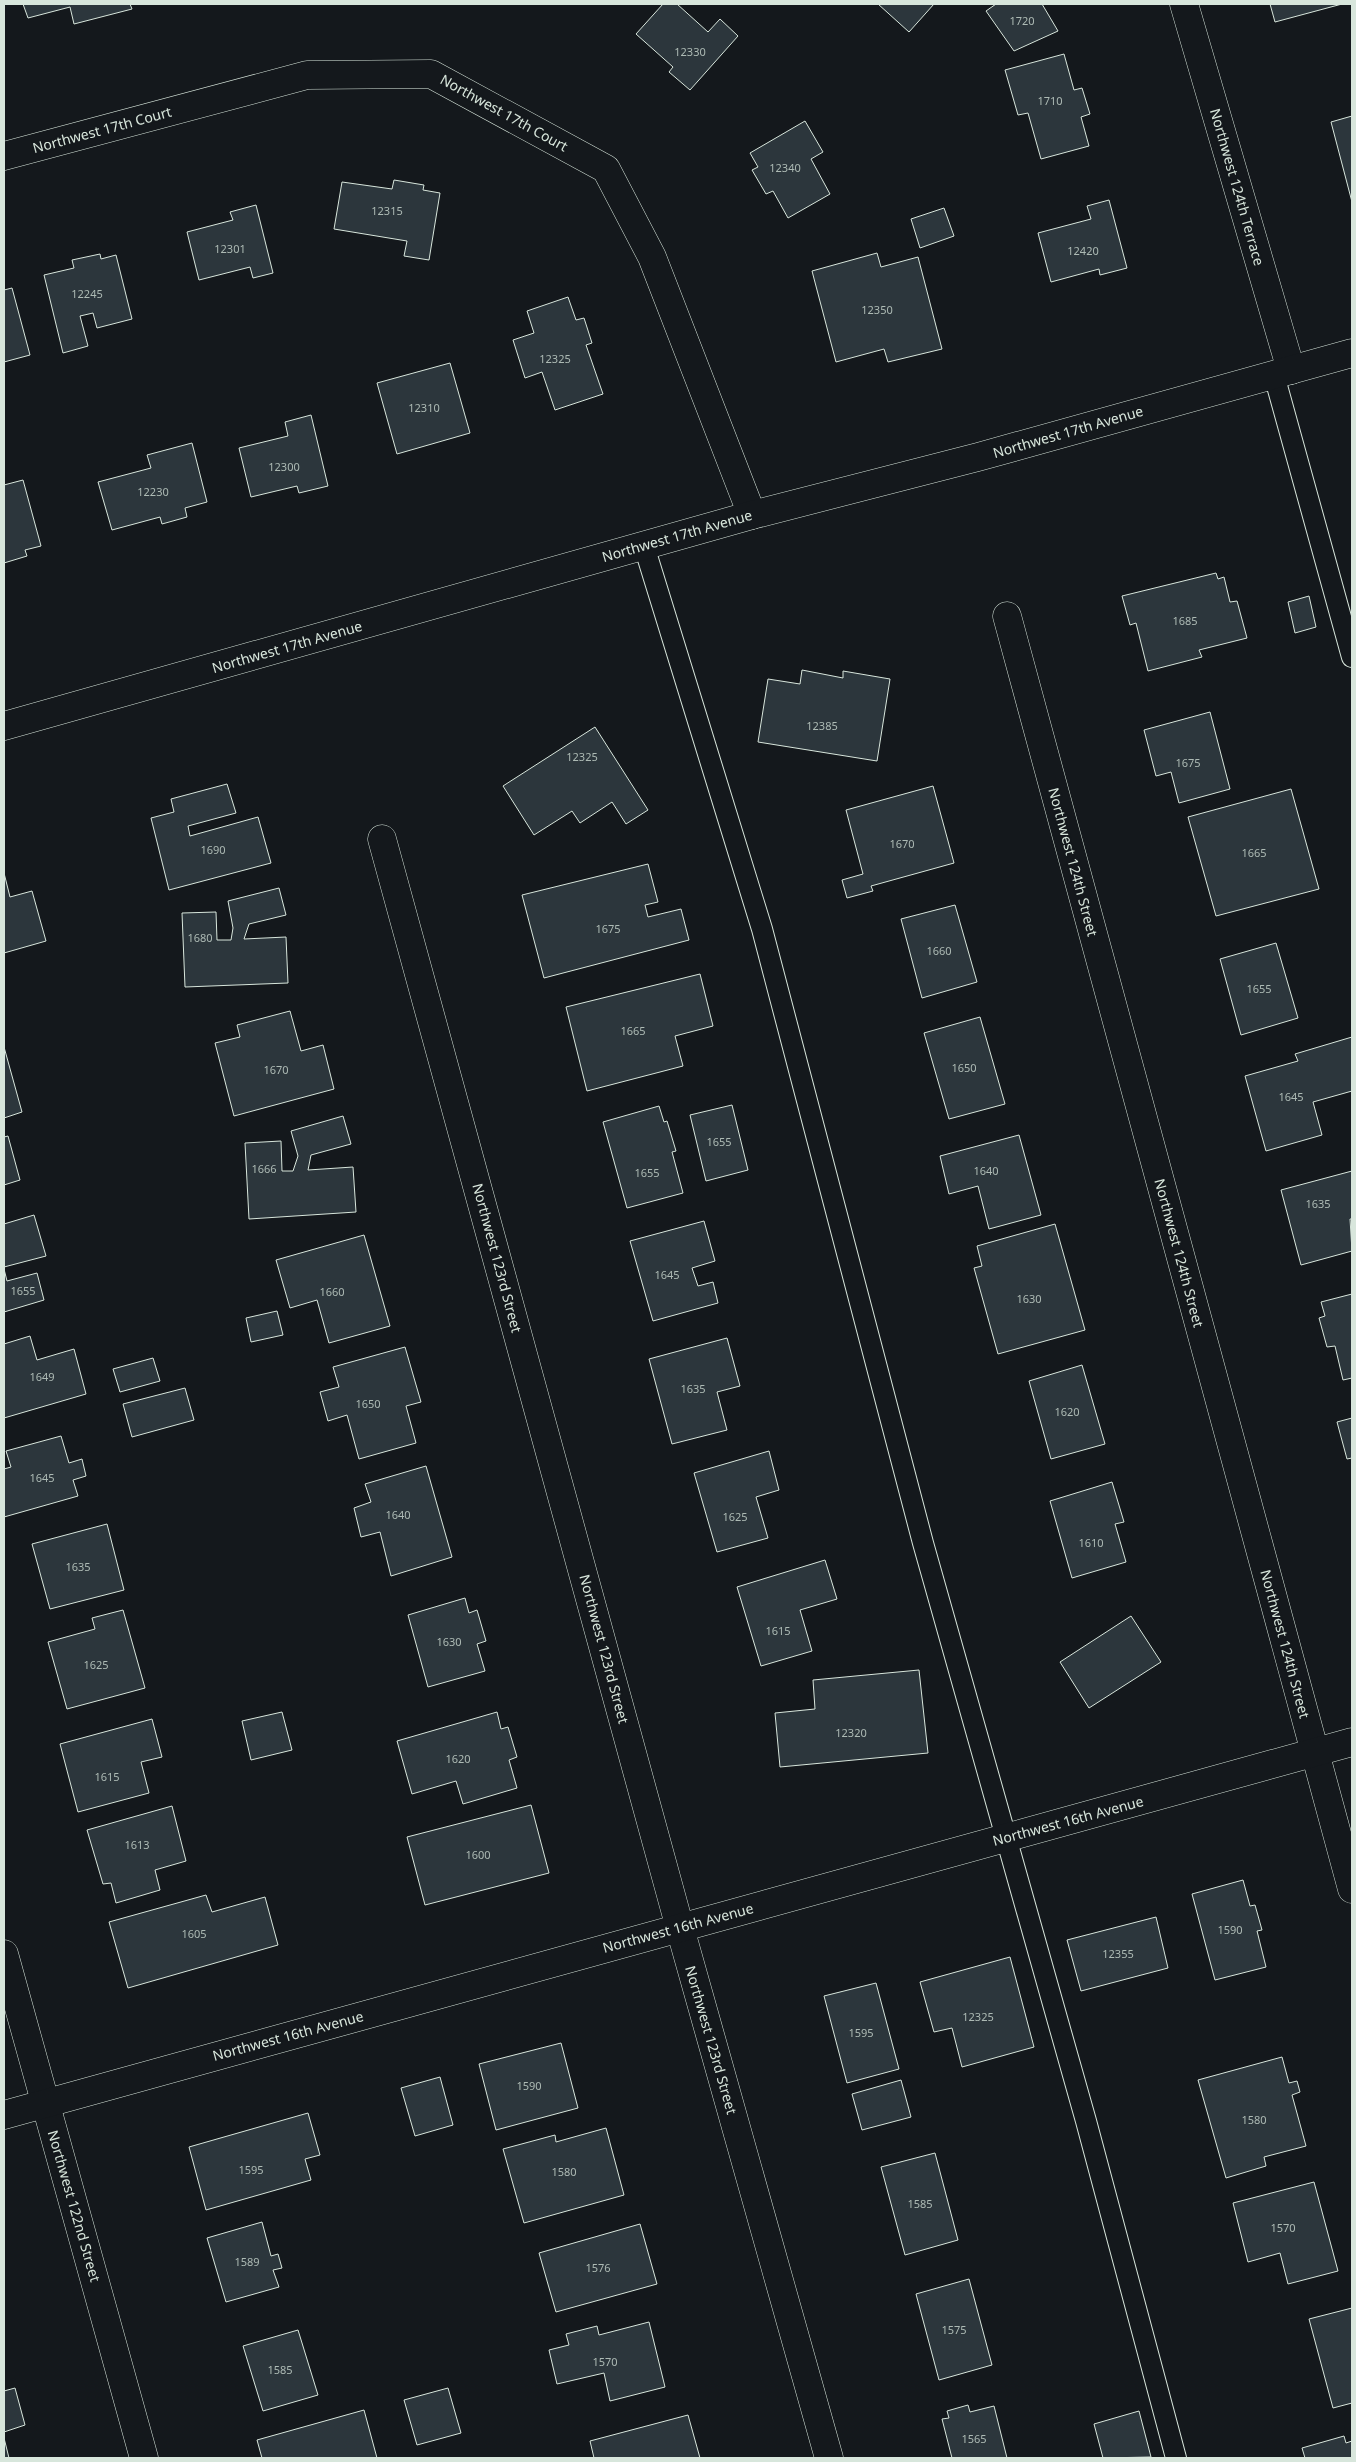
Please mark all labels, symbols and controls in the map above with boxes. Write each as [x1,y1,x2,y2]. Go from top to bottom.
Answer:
house number: 1720 [1009,13,1035,28]
house number: 12330 [674,44,706,59]
street label: Northwest 17th Court [437,70,571,156]
house number: 1710 [1037,93,1063,108]
street label: Northwest 17th Court [30,102,173,157]
street label: Northwest 124th Terrace [1206,106,1269,268]
house number: 12340 [769,160,801,175]
house number: 12315 [371,203,403,218]
house number: 12301 [214,241,246,256]
house number: 12420 [1067,243,1099,258]
house number: 12245 [71,286,103,301]
house number: 12350 [861,302,893,317]
house number: 12325 [539,351,571,366]
house number: 12310 [408,400,440,415]
street label: Northwest 17th Avenue [991,401,1145,462]
house number: 12300 [268,459,300,474]
house number: 12230 [137,484,169,499]
street label: Northwest 17th Avenue [600,505,754,566]
house number: 1685 [1172,613,1198,628]
street label: Northwest 17th Avenue [210,616,364,677]
house number: 12385 [806,718,838,733]
house number: 12325 [566,749,598,764]
house number: 1675 [1175,755,1201,770]
street label: Northwest 124th Street [1044,785,1103,938]
house number: 1670 [889,836,915,851]
house number: 1690 [200,842,226,857]
house number: 1665 [1241,845,1267,860]
house number: 1675 [595,921,621,936]
house number: 1680 [187,930,213,945]
house number: 1660 [926,943,952,958]
house number: 1655 [1246,981,1272,996]
house number: 1665 [620,1023,646,1038]
house number: 1650 [951,1060,977,1075]
house number: 1670 [263,1062,289,1077]
house number: 1645 [1278,1089,1304,1104]
house number: 1655 [706,1134,732,1149]
house number: 1666 [251,1161,277,1176]
house number: 1640 [973,1163,999,1178]
house number: 1655 [634,1165,660,1180]
street label: Northwest 124th Street [1150,1176,1209,1329]
street label: Northwest 123rd Street [468,1181,527,1335]
house number: 1635 [1305,1196,1331,1211]
house number: 1645 [654,1267,680,1282]
house number: 1655 [10,1283,36,1298]
house number: 1660 [319,1284,345,1299]
house number: 1630 [1016,1291,1042,1306]
house number: 1649 [29,1369,55,1384]
house number: 1635 [680,1381,706,1396]
house number: 1650 [355,1396,381,1411]
house number: 1620 [1054,1404,1080,1419]
house number: 1645 [29,1470,55,1485]
house number: 1640 [385,1507,411,1522]
house number: 1625 [722,1509,748,1524]
house number: 1610 [1078,1535,1104,1550]
house number: 1635 [65,1559,91,1574]
street label: Northwest 124th Street [1256,1567,1315,1720]
street label: Northwest 123rd Street [575,1572,634,1726]
house number: 1615 [765,1623,791,1638]
house number: 1630 [436,1634,462,1649]
house number: 1625 [83,1657,109,1672]
house number: 12320 [835,1725,867,1740]
house number: 1620 [445,1751,471,1766]
house number: 1615 [94,1769,120,1784]
street label: Northwest 16th Avenue [990,1791,1145,1850]
house number: 1613 [124,1837,150,1852]
house number: 1600 [465,1847,491,1862]
street label: Northwest 16th Avenue [600,1898,755,1957]
house number: 1590 [1217,1922,1243,1937]
house number: 1605 [181,1926,207,1941]
house number: 12355 [1102,1946,1134,1961]
street label: Northwest 123rd Street [681,1963,742,2116]
street label: Northwest 16th Avenue [210,2006,365,2065]
house number: 12325 [962,2009,994,2024]
house number: 1595 [848,2025,874,2040]
house number: 1590 [516,2078,542,2093]
house number: 1580 [1241,2112,1267,2127]
street label: Northwest 122nd Street [44,2128,105,2284]
house number: 1595 [238,2162,264,2177]
house number: 1580 [551,2164,577,2179]
house number: 1585 [907,2196,933,2211]
house number: 1570 [1270,2220,1296,2235]
house number: 1589 [234,2254,260,2269]
house number: 1576 [585,2260,611,2275]
house number: 1575 [941,2322,967,2337]
house number: 1570 [592,2354,618,2369]
house number: 1585 [267,2362,293,2377]
house number: 1565 [961,2431,987,2446]

